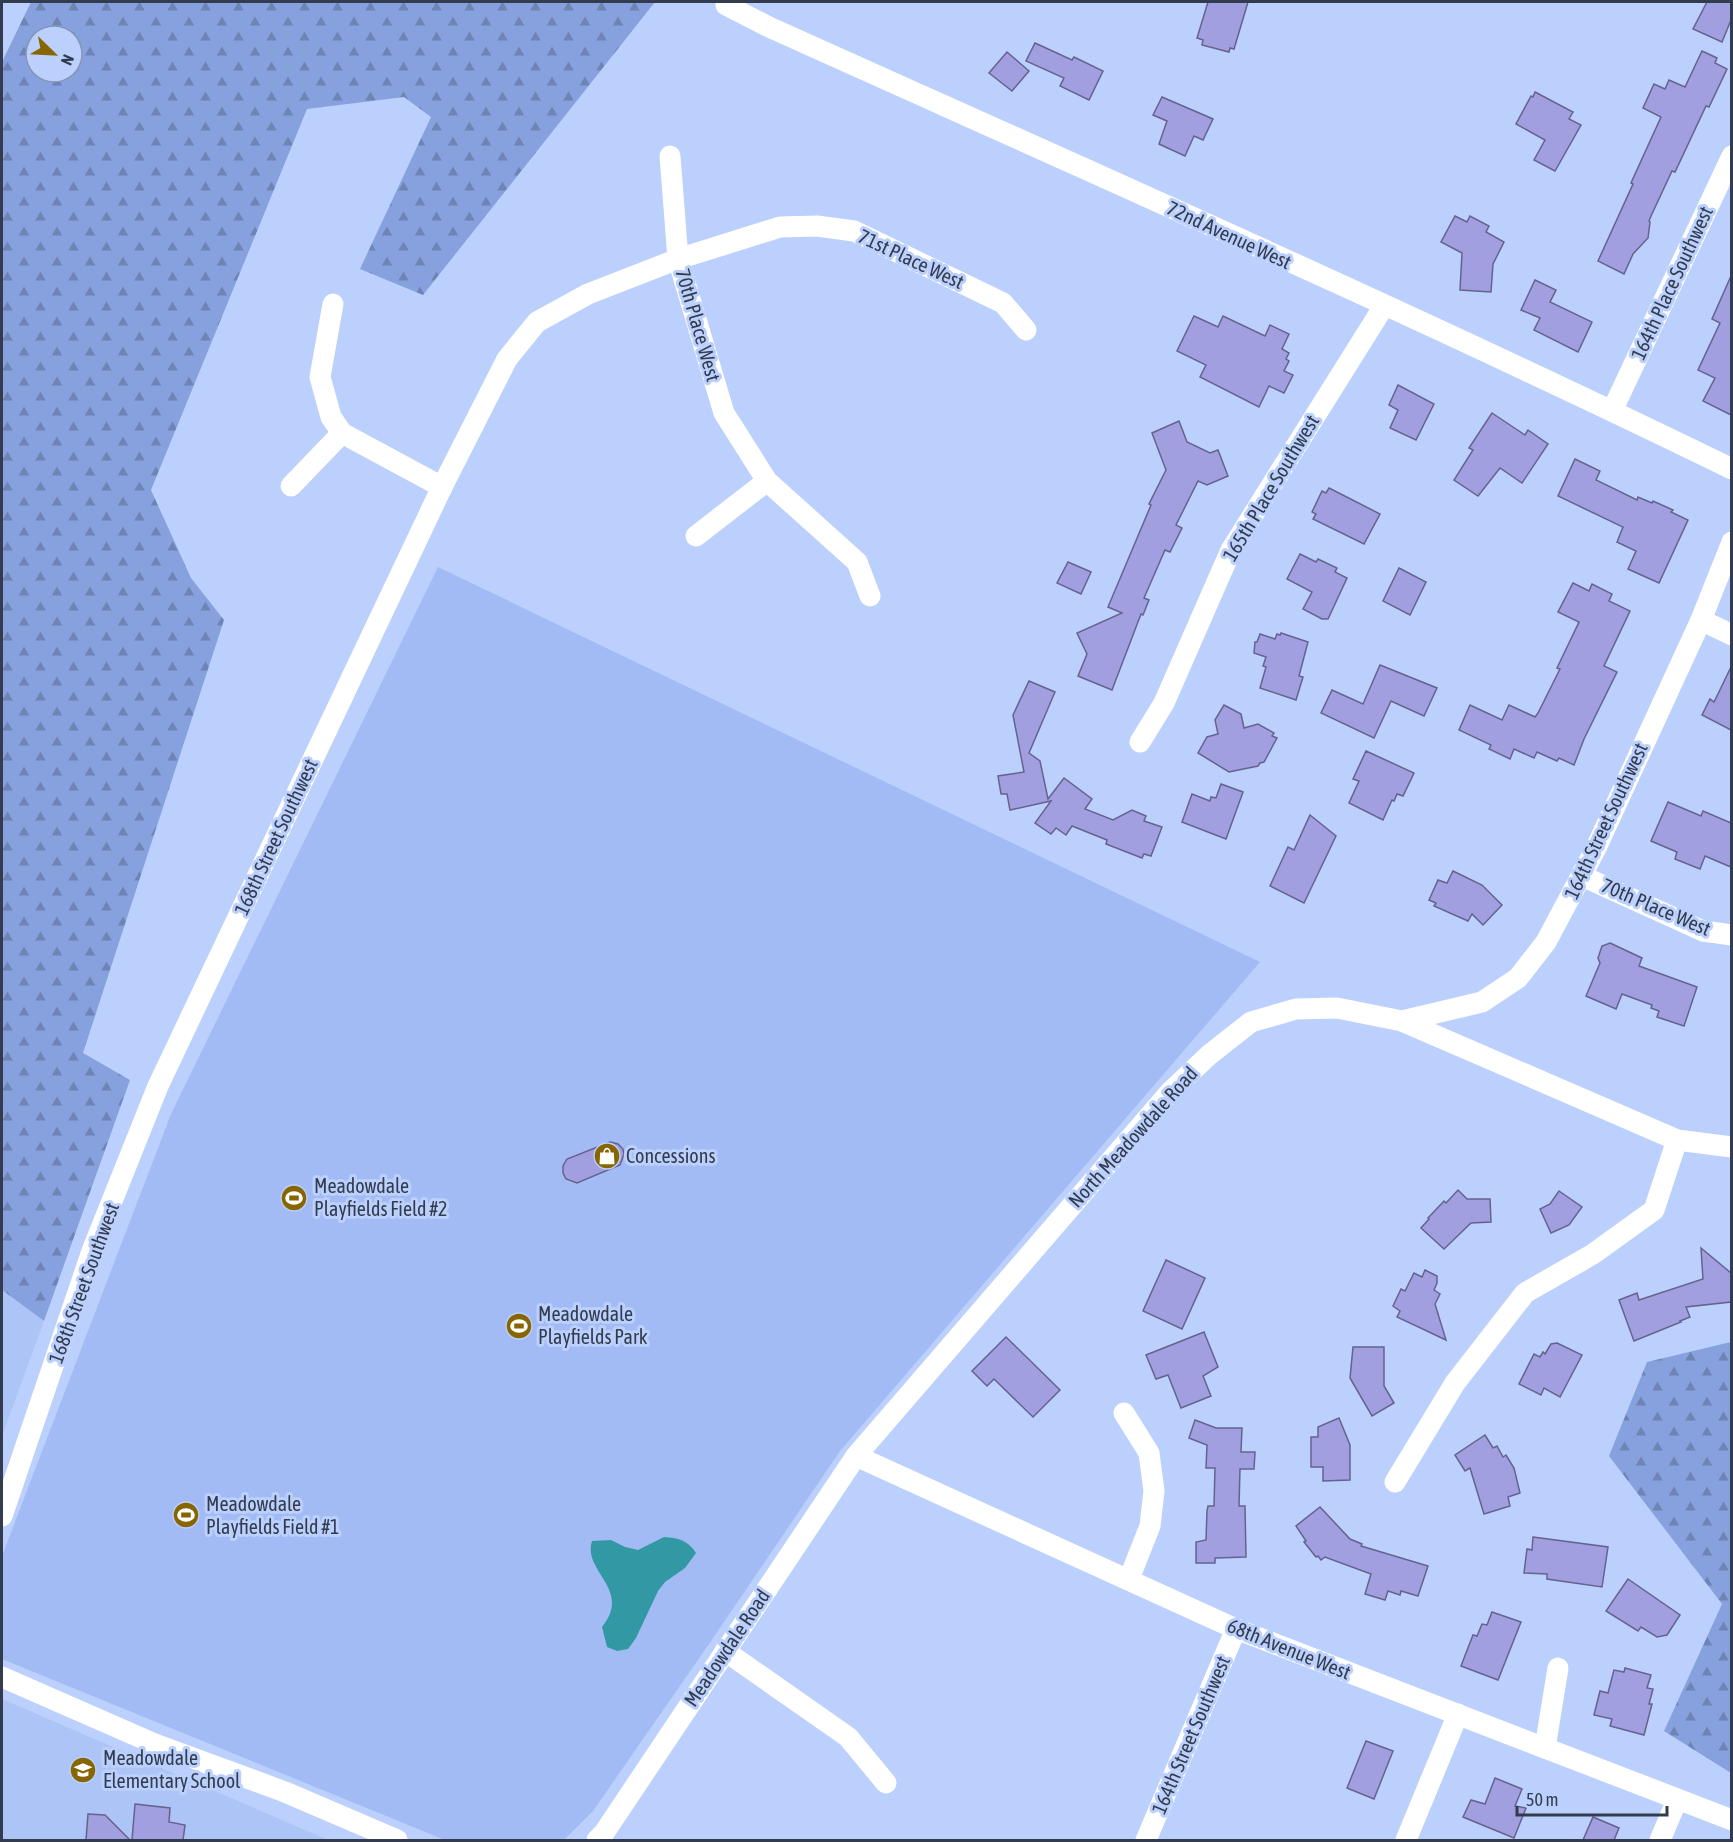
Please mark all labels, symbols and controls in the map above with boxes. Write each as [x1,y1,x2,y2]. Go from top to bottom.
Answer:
north arrow [24,24,84,84]
text: N [58,52,78,68]
street label: 72nd Avenue West [1163,196,1295,274]
street label: 164th Place Southwest [1626,202,1717,363]
street label: 71st Place West [855,224,968,293]
street label: 70th Place West [671,266,726,384]
street label: 165th Place Southwest [1218,410,1323,565]
street label: 164th Street Southwest [1559,739,1652,903]
street label: 168th Street Southwest [229,755,322,919]
street label: 70th Place West [1598,873,1714,940]
street label: North Meadowdale Road [1063,1062,1202,1212]
shop icon: Concessions [592,1141,622,1171]
place label: Concessions [626,1144,715,1167]
place label: Meadowdale Playfields Field #2 [314,1174,447,1220]
sports icon: Meadowdale Playfields Field #2 [279,1183,309,1213]
street label: 168th Street Southwest [44,1199,123,1366]
place label: Meadowdale Playfields Park [538,1302,648,1348]
sports icon: Meadowdale Playfields Park [504,1311,534,1341]
place label: Meadowdale Playfields Field #1 [206,1492,339,1538]
sports icon: Meadowdale Playfields Field #1 [171,1500,201,1530]
street label: Meadowdale Road [679,1585,774,1711]
street label: 68th Avenue West [1224,1613,1354,1684]
street label: 164th Street Southwest [1147,1652,1234,1817]
place label: Meadowdale Elementary School [103,1746,241,1792]
school or university icon: Meadowdale Elementary School [68,1755,98,1785]
scale bar [1517,1779,1667,1817]
text: 50 m [1526,1789,1558,1810]

